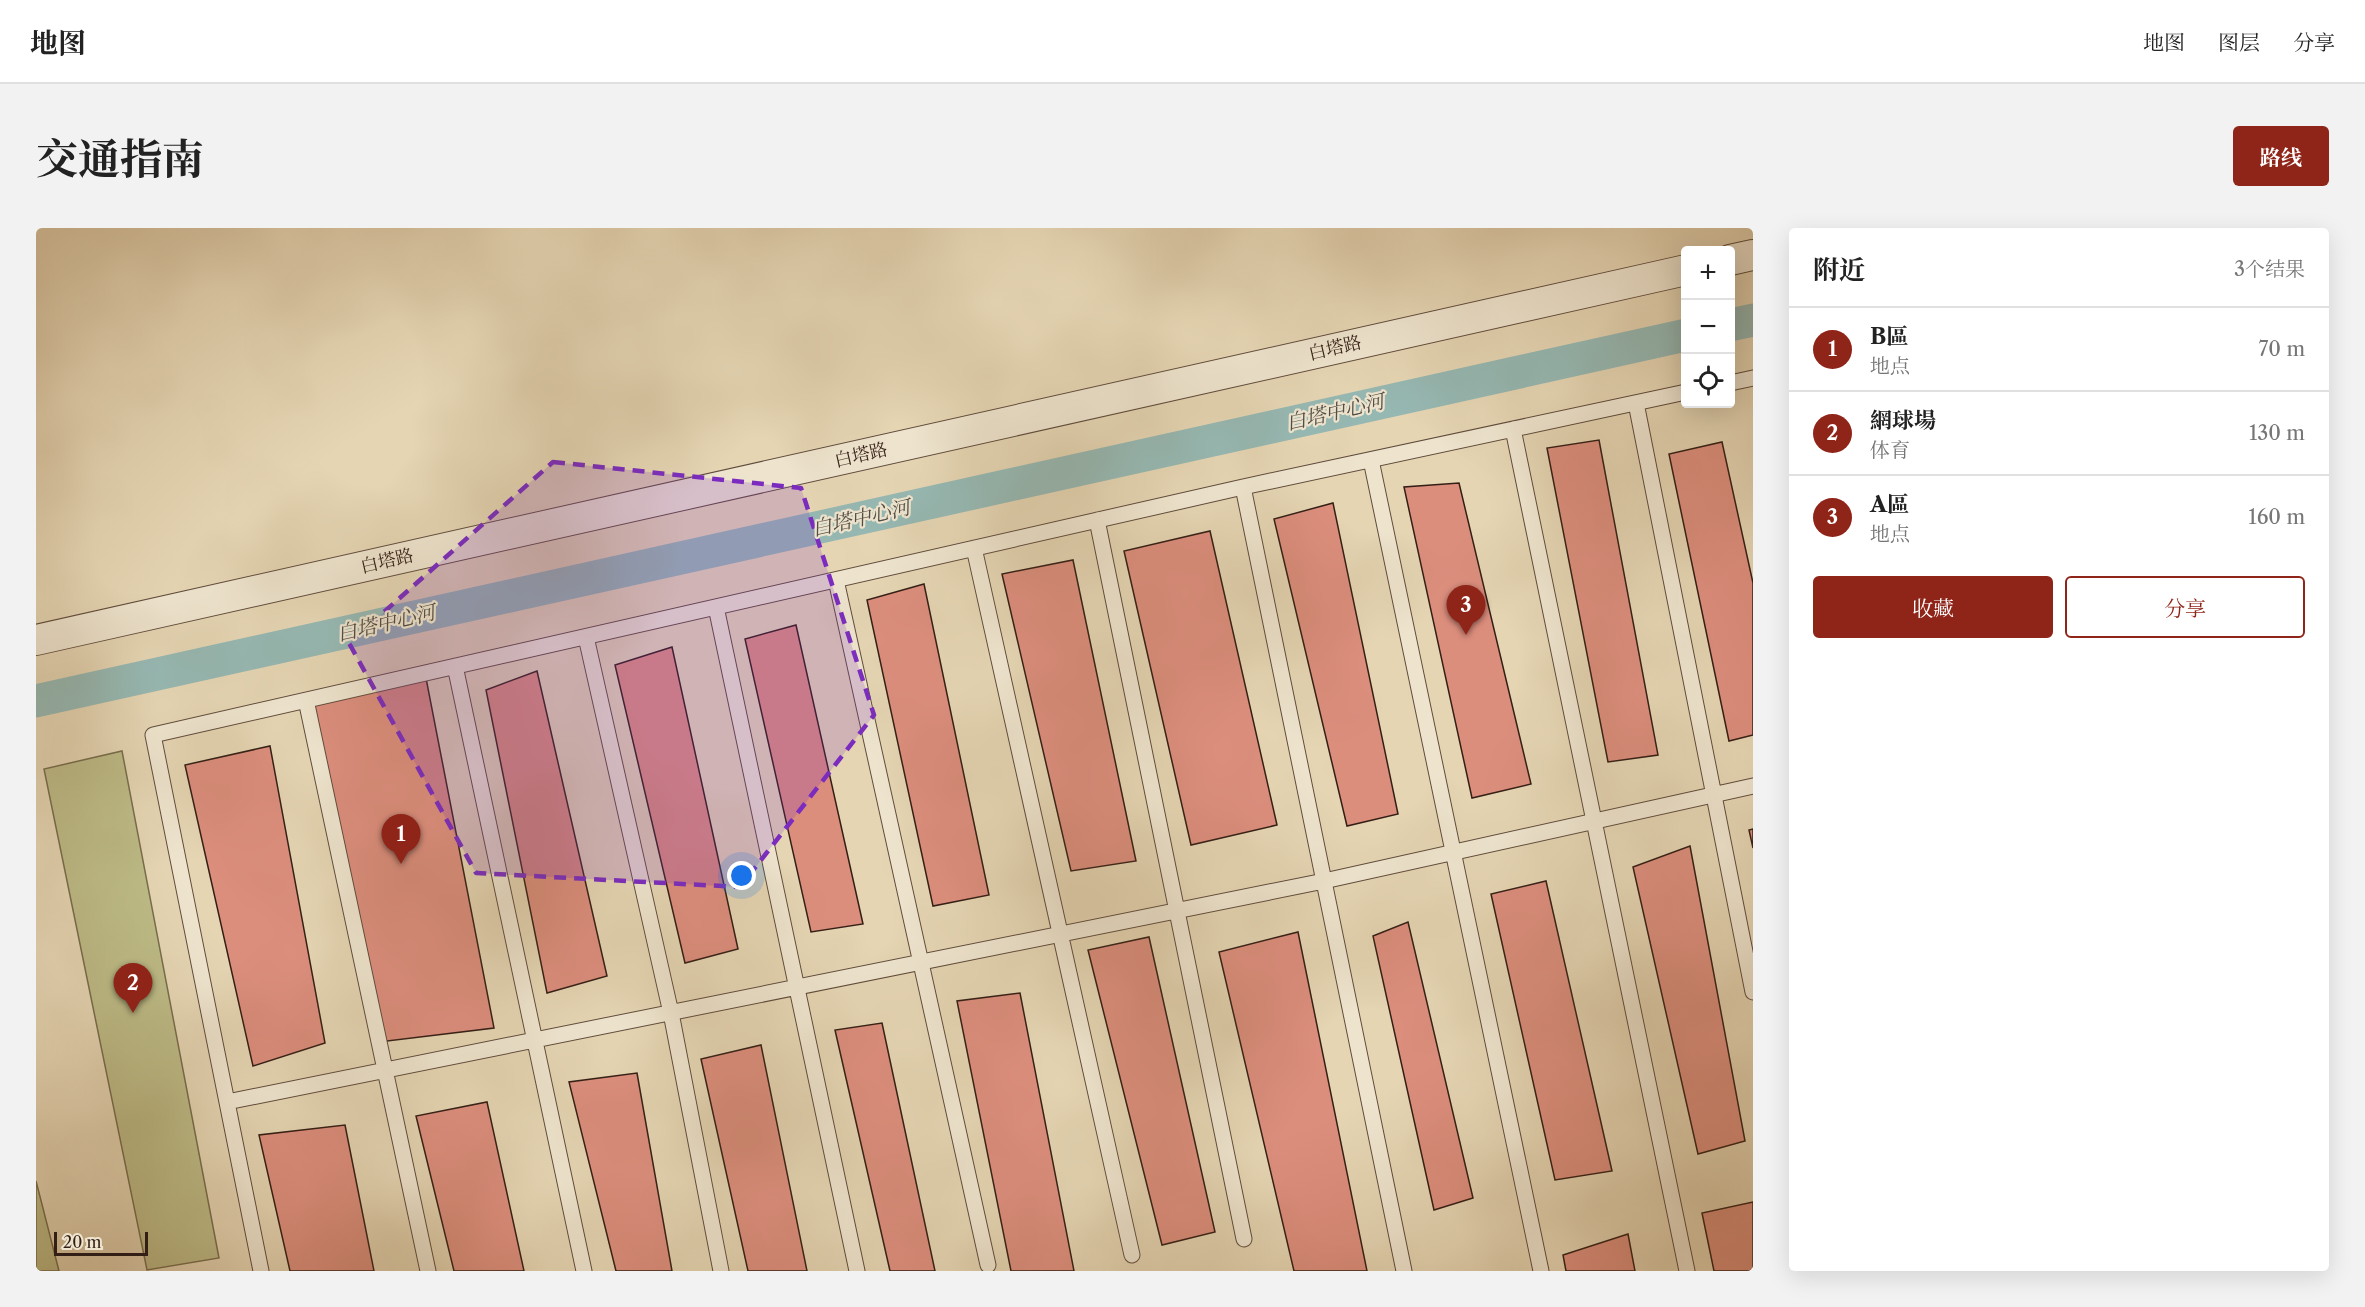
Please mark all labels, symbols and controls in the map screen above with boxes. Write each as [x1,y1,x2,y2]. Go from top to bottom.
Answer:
text: 地图 [30,26,86,60]
text: 地图 [2143,30,2185,55]
text: 图层 [2218,30,2260,55]
text: 分享 [2293,30,2335,55]
button: 路线 [2233,126,2329,186]
text: 交通指南 [36,133,204,185]
map controls [1681,246,1735,408]
button: + [1681,246,1735,300]
text: 附近 [1813,254,1865,286]
text: 3个结果 [2234,257,2305,281]
button: − [1681,300,1735,354]
text: B區 [1870,323,1908,350]
street label: 白塔路 [1306,331,1364,365]
text: 1 [1828,337,1837,361]
text: 70 m [2259,337,2305,361]
button: locate [1681,354,1735,408]
text: 地点 [1870,354,1910,378]
water label: 白塔中心河 [1284,388,1389,435]
text: 網球場 [1870,407,1936,434]
text: 2 [1827,421,1838,445]
text: 130 m [2249,421,2305,445]
street label: 白塔路 [832,438,890,472]
text: 体育 [1870,438,1910,462]
text: A區 [1870,491,1909,518]
water label: 白塔中心河 [810,494,915,541]
text: 3 [1827,505,1838,529]
text: 160 m [2248,505,2305,529]
text: 地点 [1870,522,1910,546]
street label: 白塔路 [358,544,416,578]
button: 收藏 [1813,576,2053,638]
button: 分享 [2065,576,2305,638]
pin: 3 [1446,586,1486,635]
water label: 白塔中心河 [335,599,440,646]
pin: 1 [382,814,421,864]
your location [727,861,756,890]
pin: 2 [114,964,152,1013]
scale bar [54,1229,148,1256]
text: 20 m [63,1232,102,1252]

